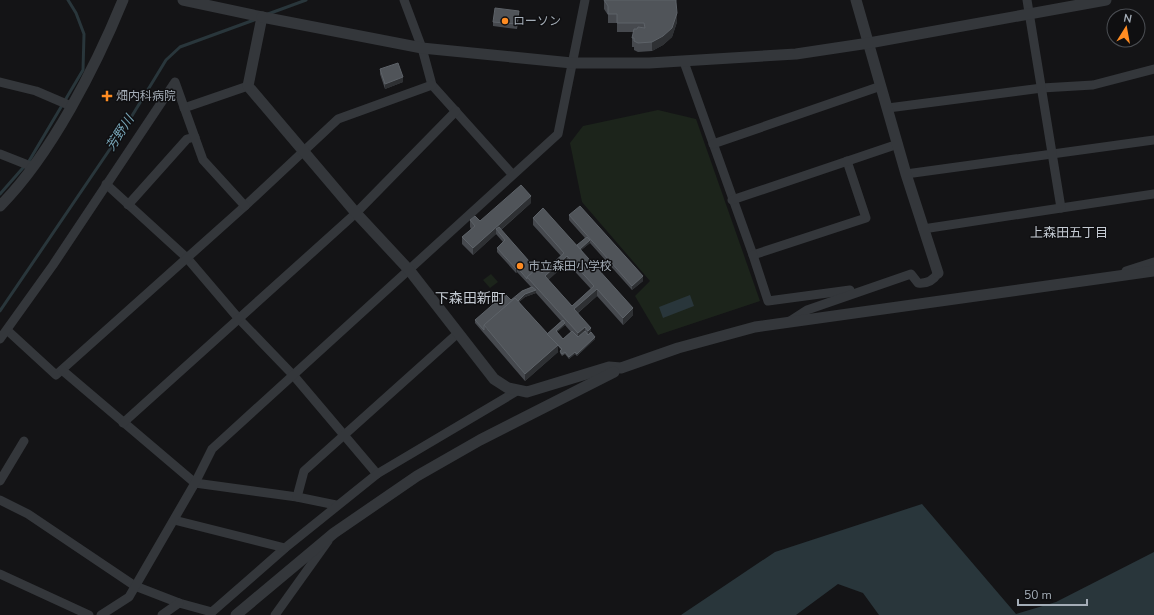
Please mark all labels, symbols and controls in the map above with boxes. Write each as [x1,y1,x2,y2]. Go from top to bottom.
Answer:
north arrow [1106,8,1146,48]
text: N [1122,11,1133,27]
place label: ローソン [513,13,561,29]
marker: ローソン [500,16,510,26]
place label: 畑内科病院 [116,88,176,104]
marker: 畑内科病院 [101,90,113,102]
water label: 芳野川 [102,110,139,154]
district label: 上森田五丁目 [1030,224,1108,242]
place label: 市立森田小学校 [528,258,612,274]
marker: 市立森田小学校 [515,261,525,271]
district label: 下森田新町 [435,289,505,308]
scale bar [1018,581,1087,607]
text: 50 m [1024,587,1052,603]

